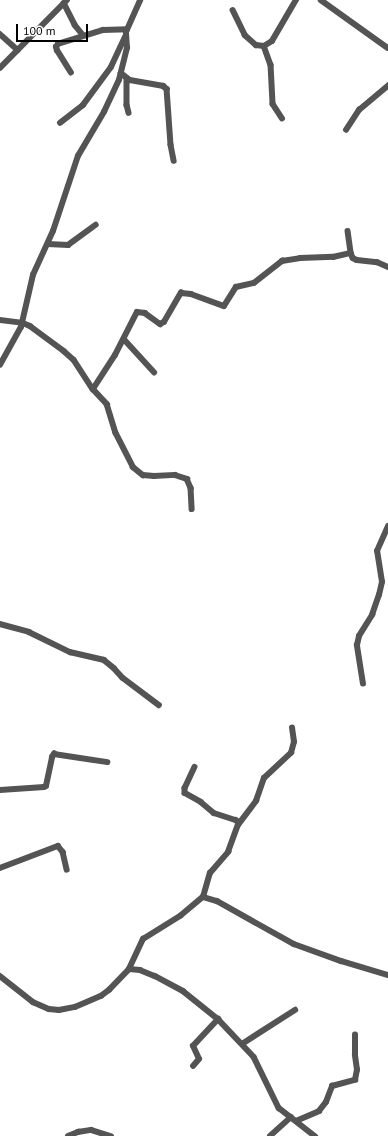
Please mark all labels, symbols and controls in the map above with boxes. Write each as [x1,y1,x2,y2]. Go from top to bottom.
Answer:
scale bar [18,16,90,42]
text: 100 m [23,23,56,38]

